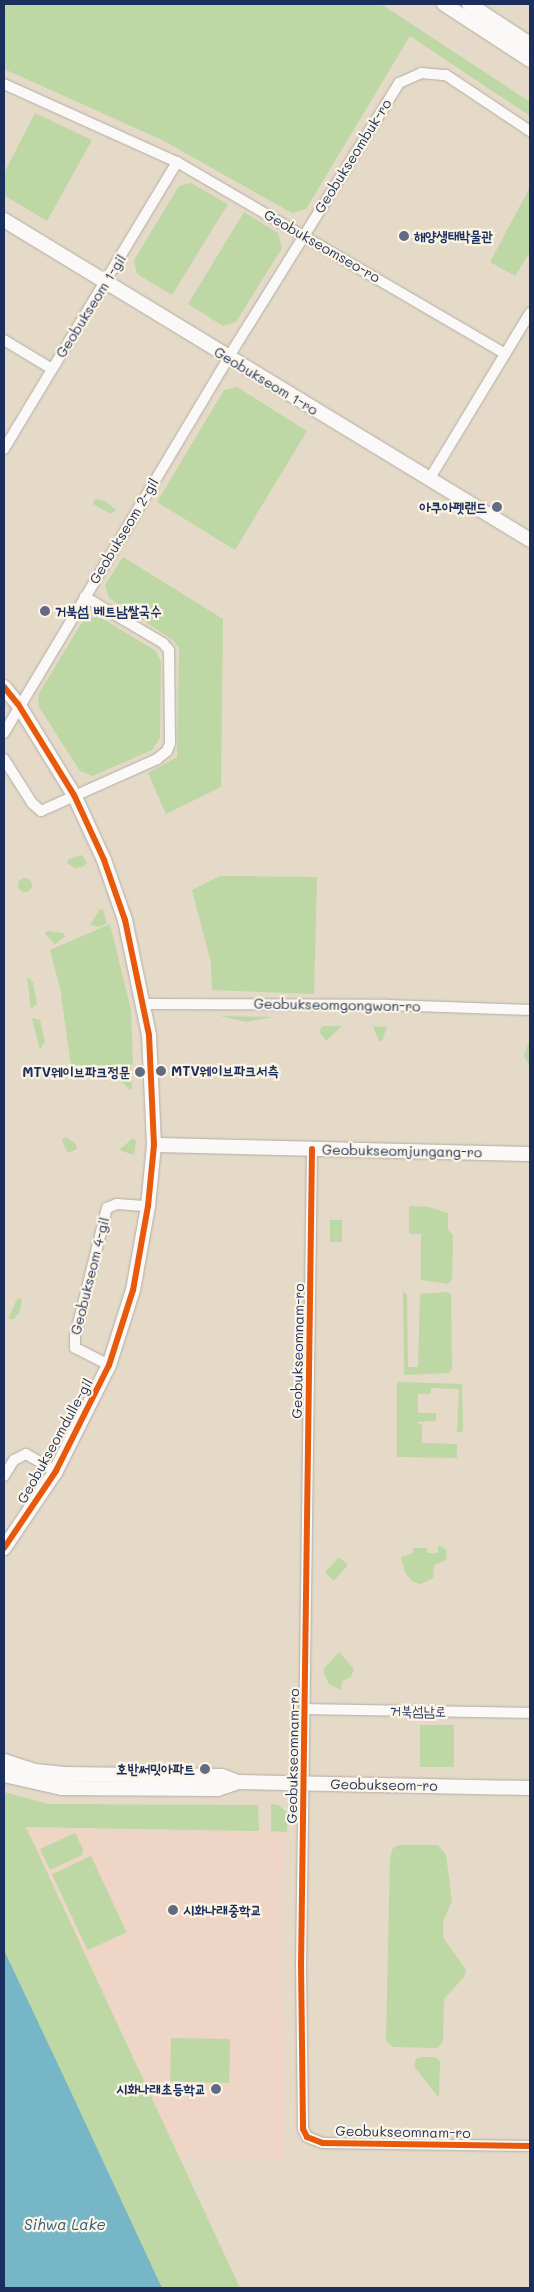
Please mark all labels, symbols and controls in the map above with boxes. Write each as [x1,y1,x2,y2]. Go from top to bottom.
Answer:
street label: Geobukseombuk-ro [311,96,395,216]
street label: Geobukseomseo-ro [261,206,383,286]
place label: 해양생태박물관 [414,228,493,244]
marker: 해양생태박물관 [398,230,410,242]
street label: Geobukseom 1-gil [52,251,130,361]
street label: Geobukseom 1-ro [211,343,321,419]
street label: Geobukseom 2-gil [86,475,162,587]
place label: 아쿠아펫랜드 [419,499,487,515]
marker: 아쿠아펫랜드 [491,501,503,513]
place label: 거북섬 베트남쌀국수 [55,603,161,619]
marker: 거북섬 베트남쌀국수 [39,605,51,617]
street label: Geobukseomgongwon-ro [253,995,421,1015]
place label: MTV웨이브파크서측 [171,1063,279,1079]
place label: MTV웨이브파크정문 [22,1064,130,1080]
marker: MTV웨이브파크서측 [155,1065,167,1077]
marker: MTV웨이브파크정문 [134,1066,146,1078]
street label: Geobukseomjungang-ro [322,1141,482,1161]
street label: Geobukseom 4-gil [67,1215,113,1337]
street label: Geobukseomnam-ro [288,1283,308,1419]
street label: Geobukseomdulle-gil [14,1376,96,1506]
street label: Geobukseomnam-ro [283,1688,303,1824]
street label: 거북섬남로 [390,1702,446,1720]
place label: 호반써밋아파트 [116,1761,195,1777]
marker: 호반써밋아파트 [199,1763,211,1775]
street label: Geobukseom-ro [330,1776,438,1794]
place label: 시화나래중학교 [183,1902,262,1918]
marker: 시화나래중학교 [167,1904,179,1916]
place label: 시화나래초등학교 [116,2081,206,2097]
marker: 시화나래초등학교 [210,2083,222,2095]
street label: Geobukseomnam-ro [335,2122,471,2142]
water label: Sihwa Lake [24,2216,106,2234]

